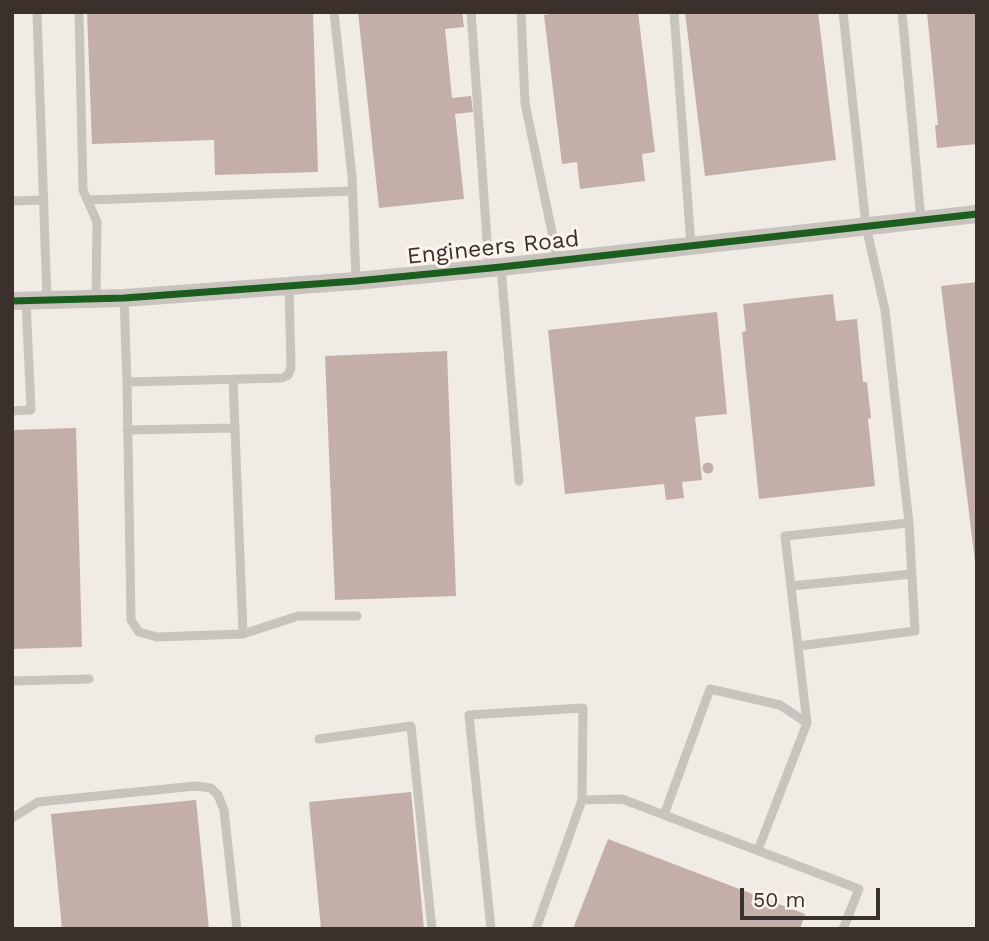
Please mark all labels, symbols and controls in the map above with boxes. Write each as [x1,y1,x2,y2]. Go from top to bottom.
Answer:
street label: Engineers Road [406,225,580,271]
scale bar [744,874,884,918]
text: 50 m [753,887,805,912]

